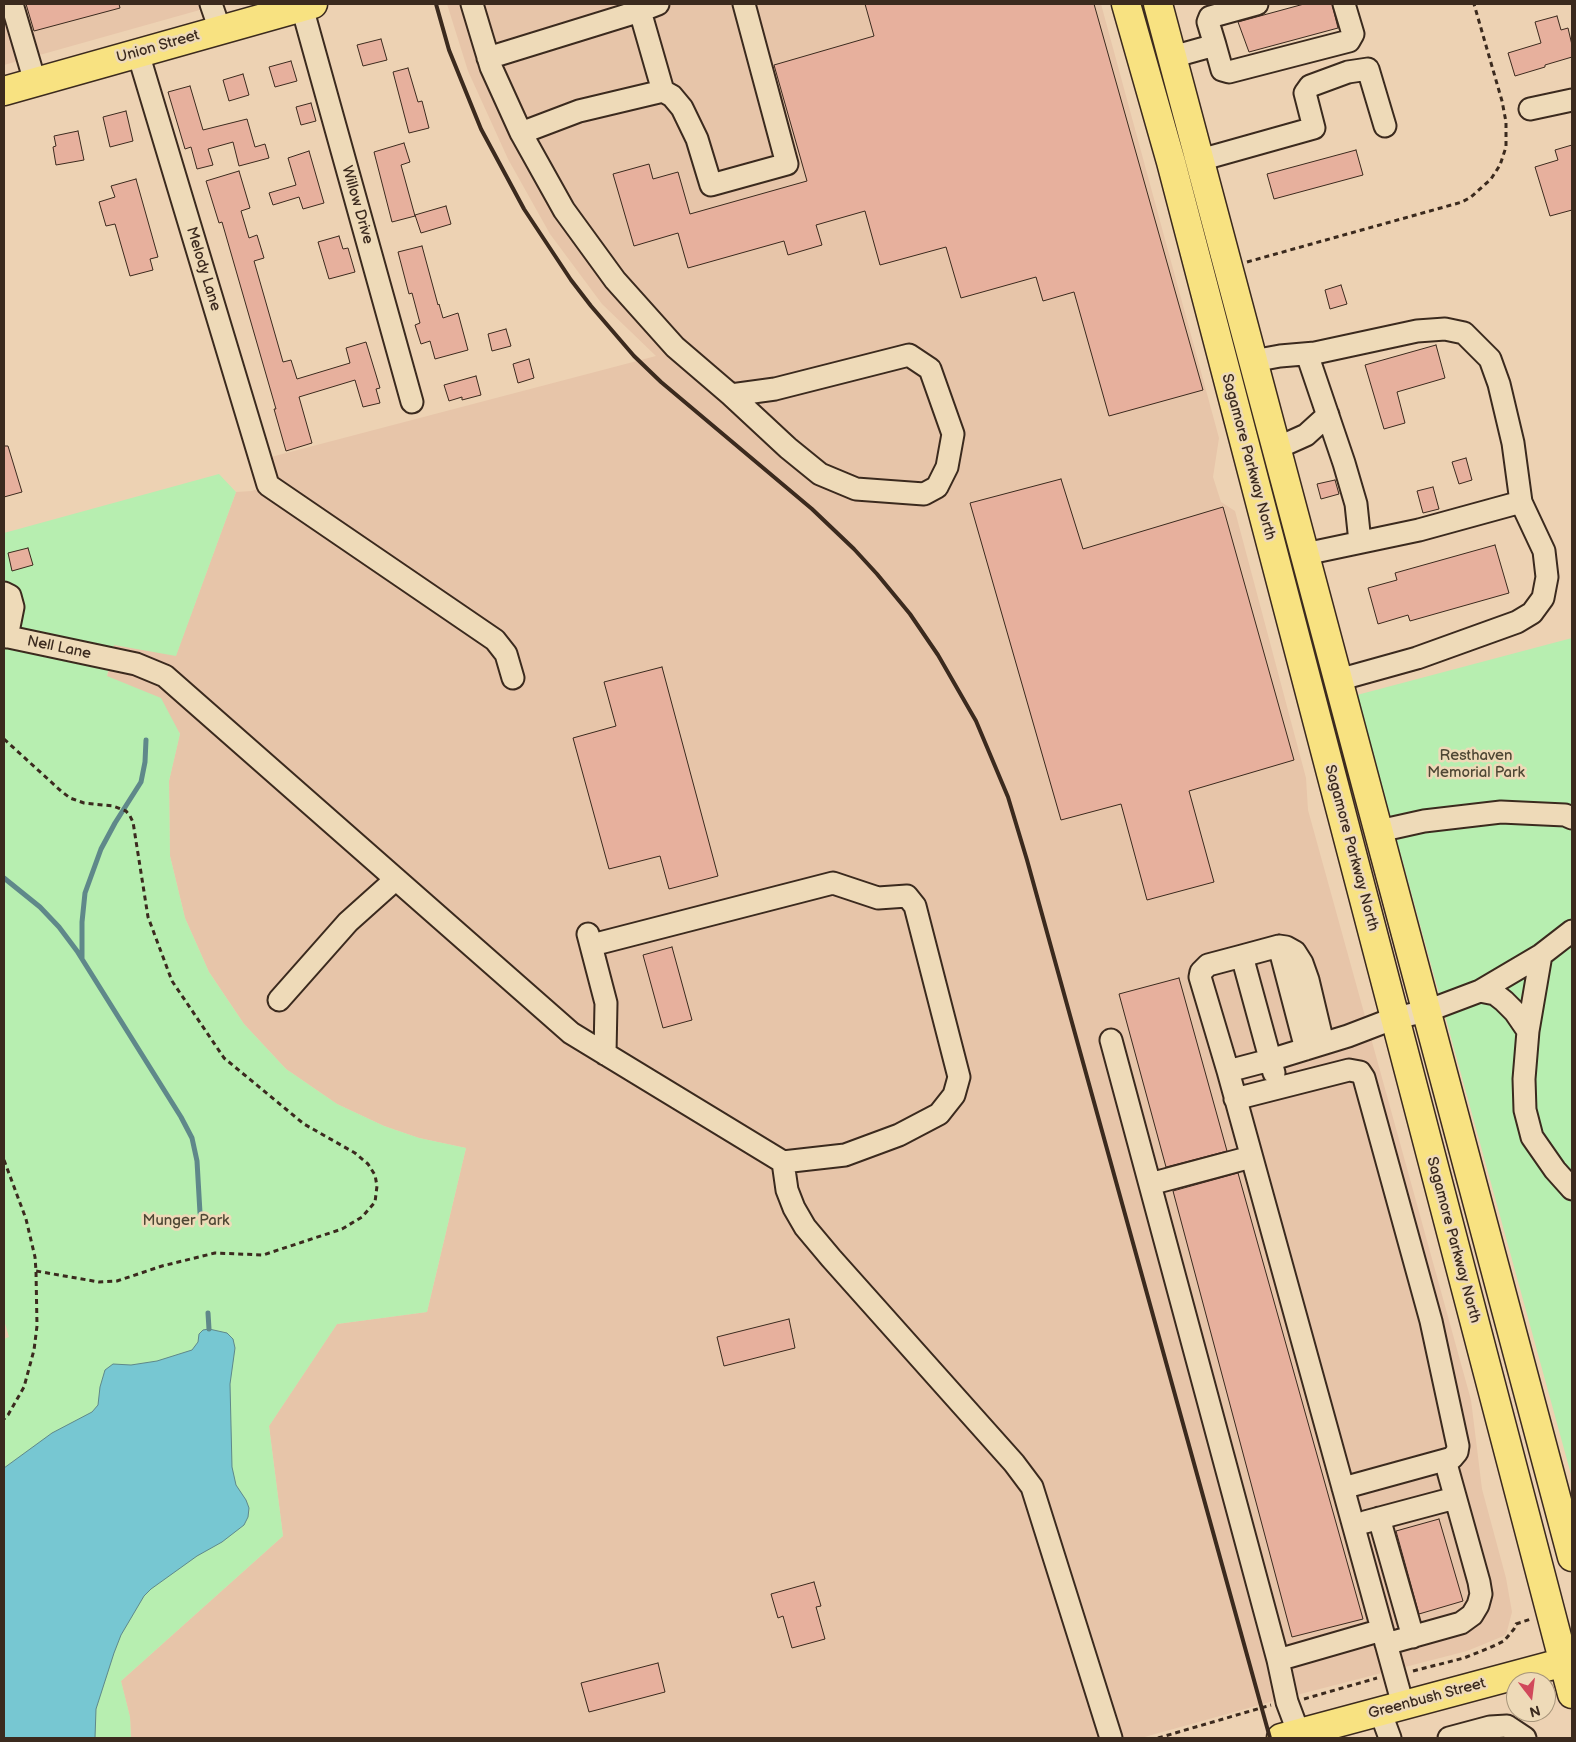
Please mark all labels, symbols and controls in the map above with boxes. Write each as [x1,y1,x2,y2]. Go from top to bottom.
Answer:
street label: Union Street [115,27,201,67]
street label: Willow Drive [337,164,377,246]
street label: Melody Lane [182,225,224,313]
street label: Sagamore Parkway North [1217,372,1279,542]
street label: Nell Lane [25,632,93,664]
park label: Resthaven Memorial Park [1427,747,1525,782]
street label: Sagamore Parkway North [1320,763,1382,933]
street label: Sagamore Parkway North [1422,1155,1484,1325]
park label: Munger Park [143,1212,229,1230]
north arrow [1506,1672,1556,1722]
street label: Greenbush Street [1367,1675,1487,1723]
text: N [1527,1701,1542,1721]

